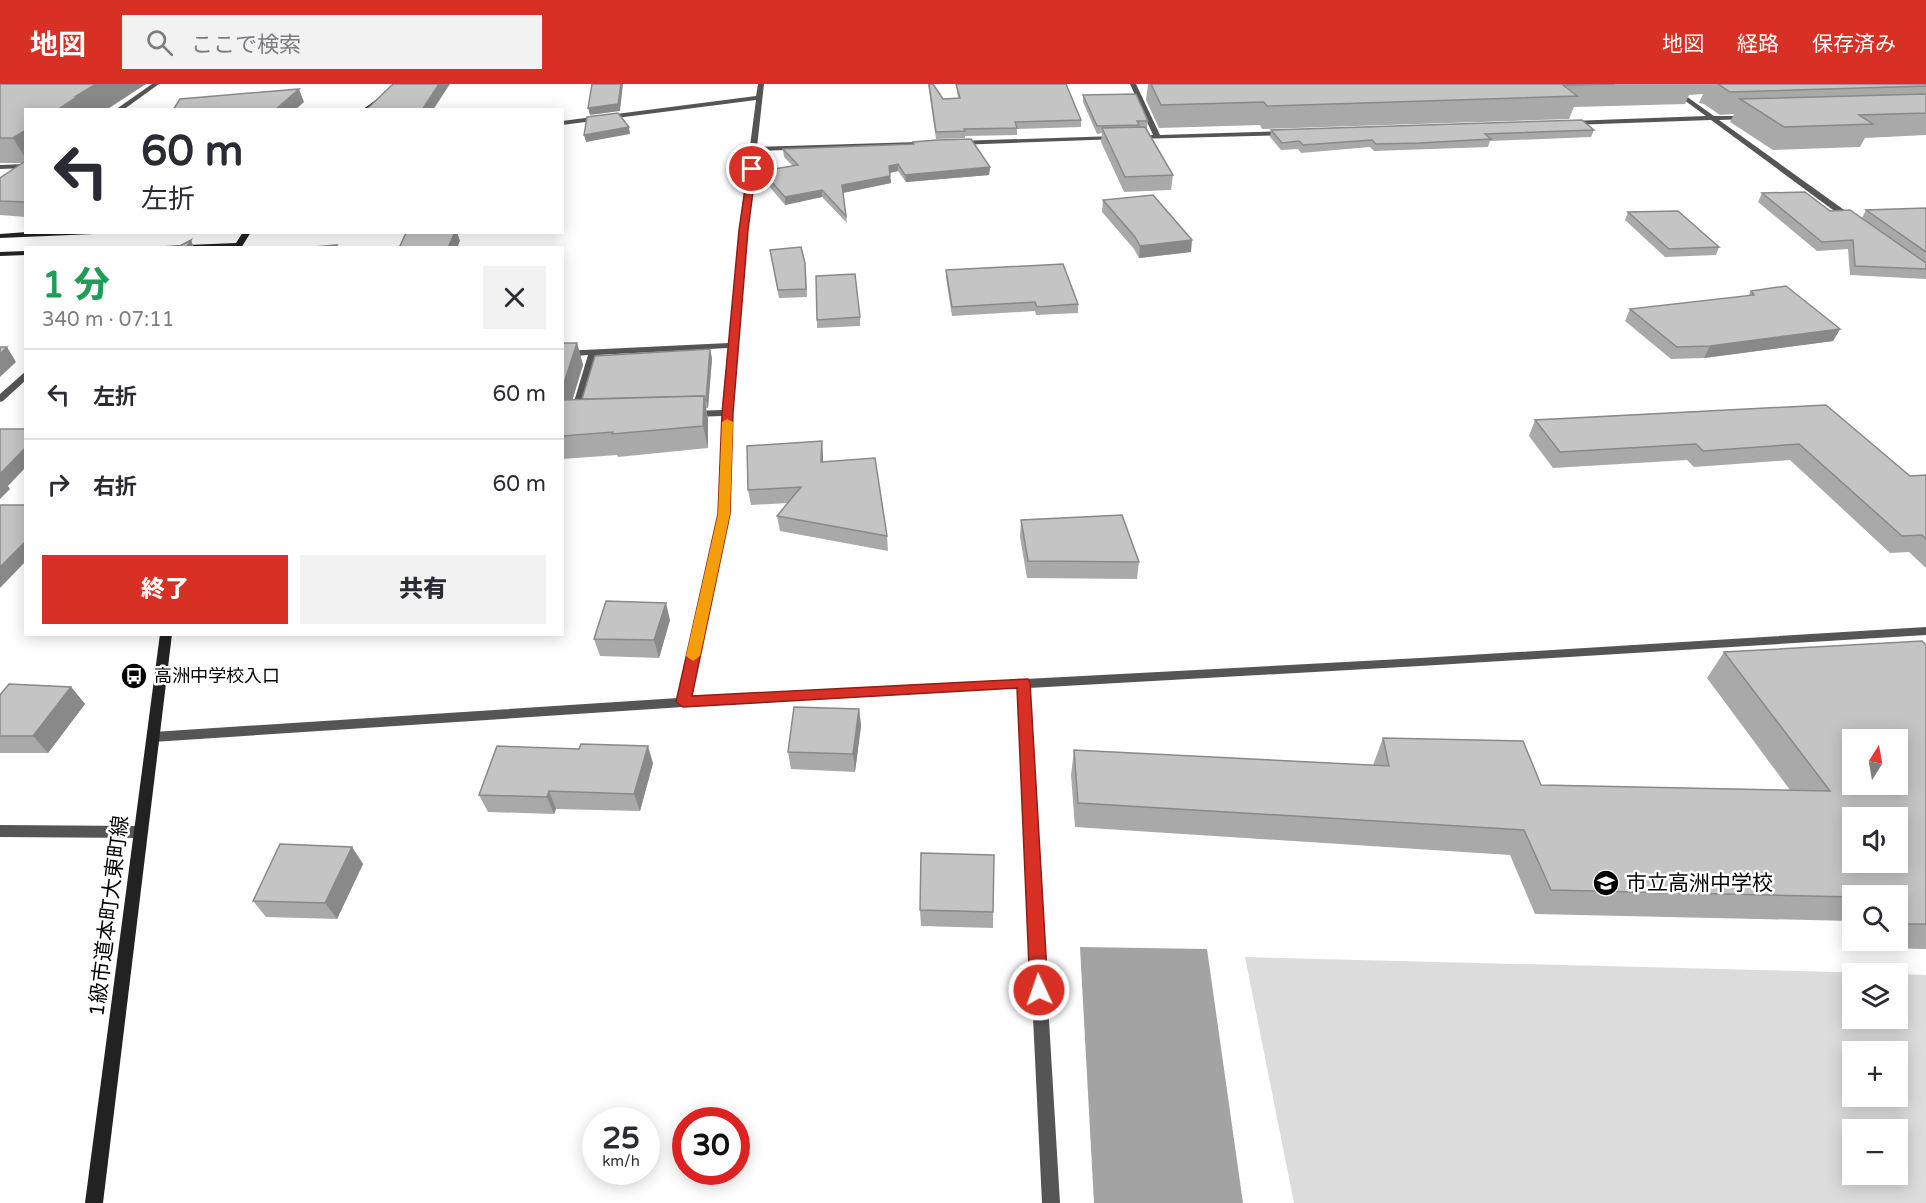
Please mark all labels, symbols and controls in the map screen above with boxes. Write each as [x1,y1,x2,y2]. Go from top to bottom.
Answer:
search box [122,15,542,69]
icon: search [143,26,176,59]
text: 地図 [30,28,86,62]
text: ここで検索 [191,32,301,58]
text: 地図 [1662,32,1704,57]
text: 経路 [1737,32,1779,57]
text: 保存済み [1812,32,1896,57]
text: 60 m [141,126,243,177]
icon: left [42,132,120,210]
pin [726,143,777,194]
icon: arrive [735,152,768,185]
text: 左折 [141,183,195,216]
text: 1 分 [42,264,110,307]
button: close [483,266,546,329]
text: 340 m · 07:11 [42,308,174,332]
icon: left [42,378,75,411]
text: 60 m [492,381,546,407]
text: 左折 [93,384,137,410]
icon: right [42,468,75,501]
text: 60 m [492,471,546,497]
text: 右折 [93,474,137,500]
button: 終了 [42,555,288,624]
button: 共有 [300,555,546,624]
bus stop icon: 高洲中学校入口 [119,661,149,691]
place label: 高洲中学校入口 [154,665,280,687]
north arrow [1842,729,1908,795]
map controls [1842,729,1908,1185]
button: sound [1842,807,1908,873]
street label: 1級市道本町大東町線 [84,814,134,1018]
school or university icon: 市立高洲中学校 [1591,868,1621,898]
place label: 市立高洲中学校 [1626,871,1773,896]
button: search [1842,885,1908,951]
position arrow [1007,958,1071,1022]
button: layers [1842,963,1908,1029]
button: + [1842,1041,1908,1107]
speed limit sign: 30 [672,1107,750,1185]
button: − [1842,1119,1908,1185]
text: 25 [602,1120,640,1157]
text: km/h [602,1152,640,1170]

